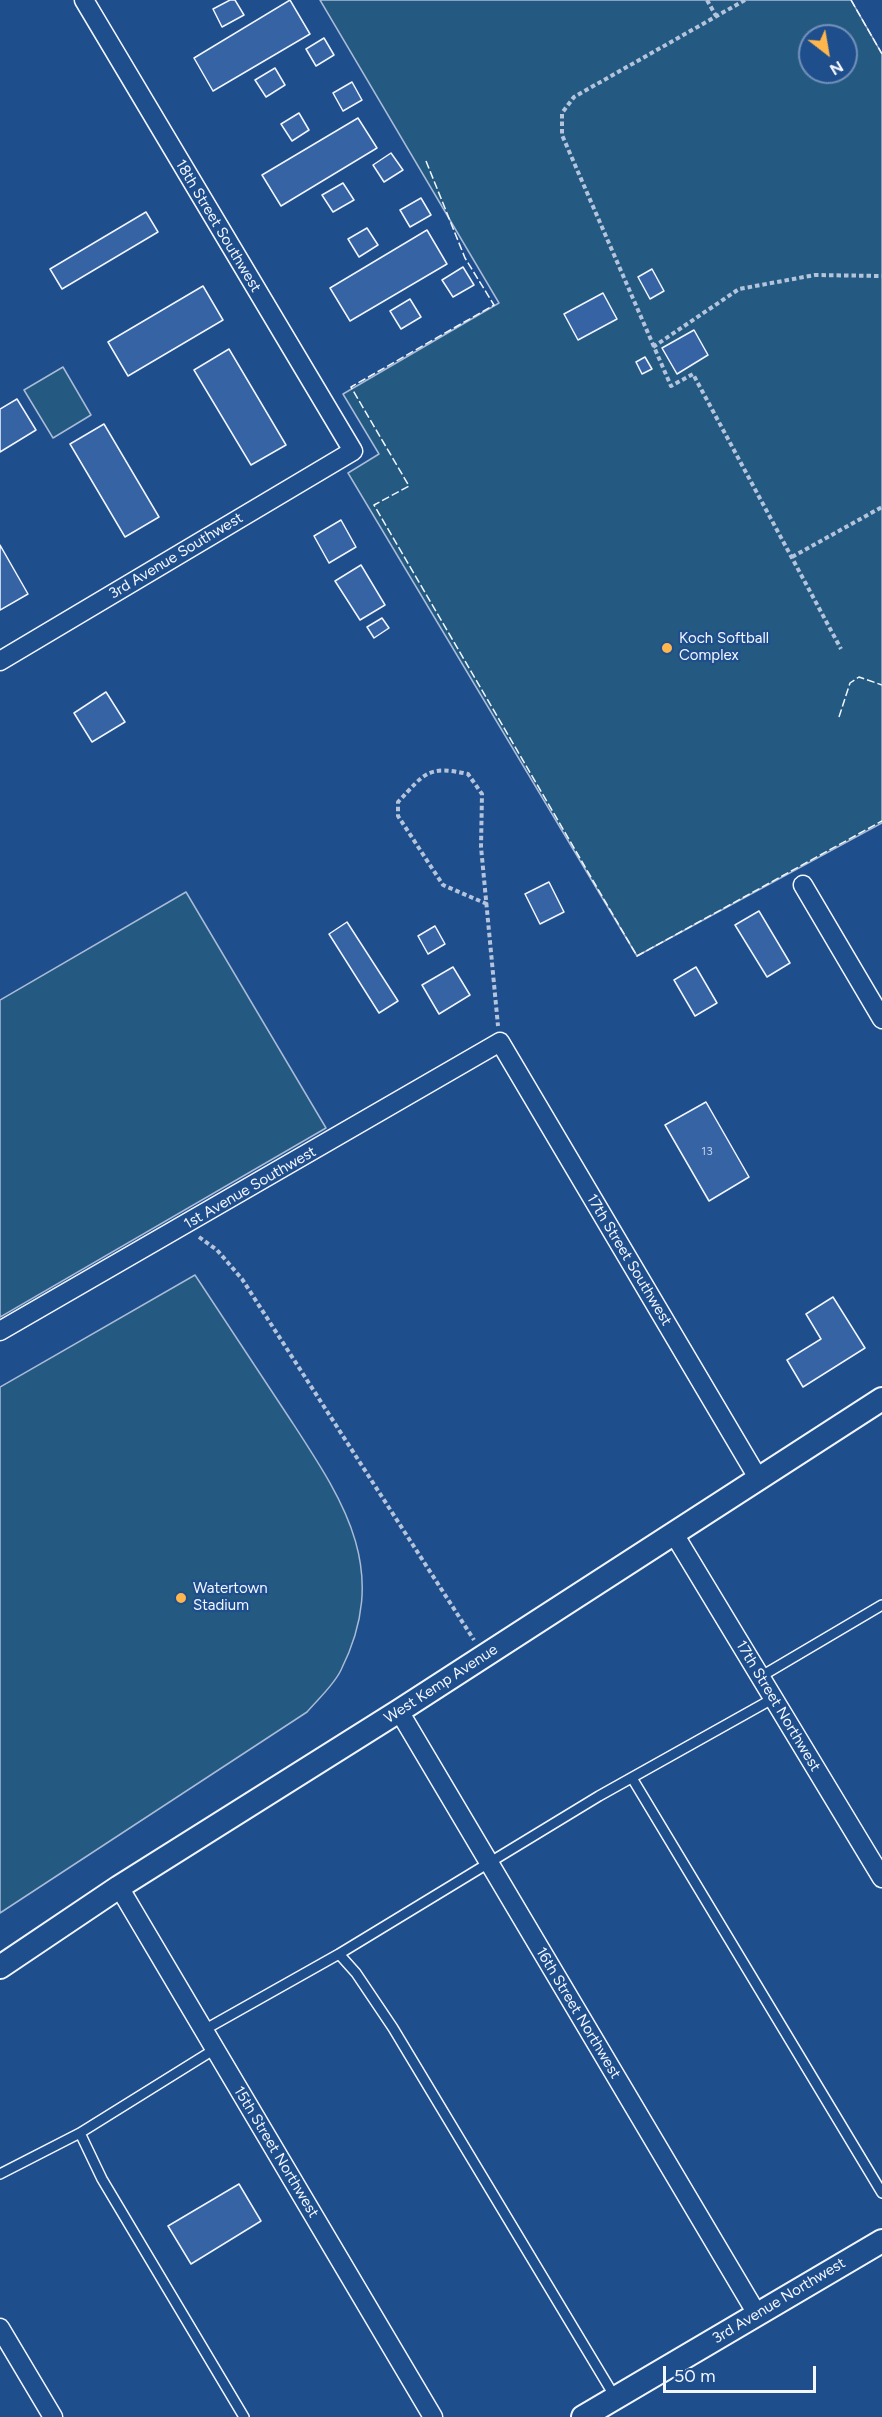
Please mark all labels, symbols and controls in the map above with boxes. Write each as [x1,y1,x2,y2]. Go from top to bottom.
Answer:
north arrow [798,24,858,84]
text: N [826,57,847,79]
street label: 18th Street Southwest [171,156,265,296]
street label: 3rd Avenue Southwest [106,509,246,603]
place label: Koch Softball Complex [679,630,769,665]
marker: Koch Softball Complex [660,641,674,655]
street label: 1st Avenue Southwest [181,1143,319,1233]
house number: 13 [701,1144,713,1158]
street label: 17th Street Southwest [583,1191,675,1329]
place label: Watertown Stadium [193,1580,268,1615]
marker: Watertown Stadium [174,1591,188,1605]
street label: 17th Street Northwest [732,1637,824,1775]
street label: West Kemp Avenue [381,1641,501,1727]
street label: 16th Street Northwest [532,1944,624,2082]
street label: 15th Street Northwest [230,2083,322,2221]
street label: 3rd Avenue Northwest [709,2254,849,2348]
scale bar [666,2354,819,2392]
text: 50 m [674,2365,716,2387]

